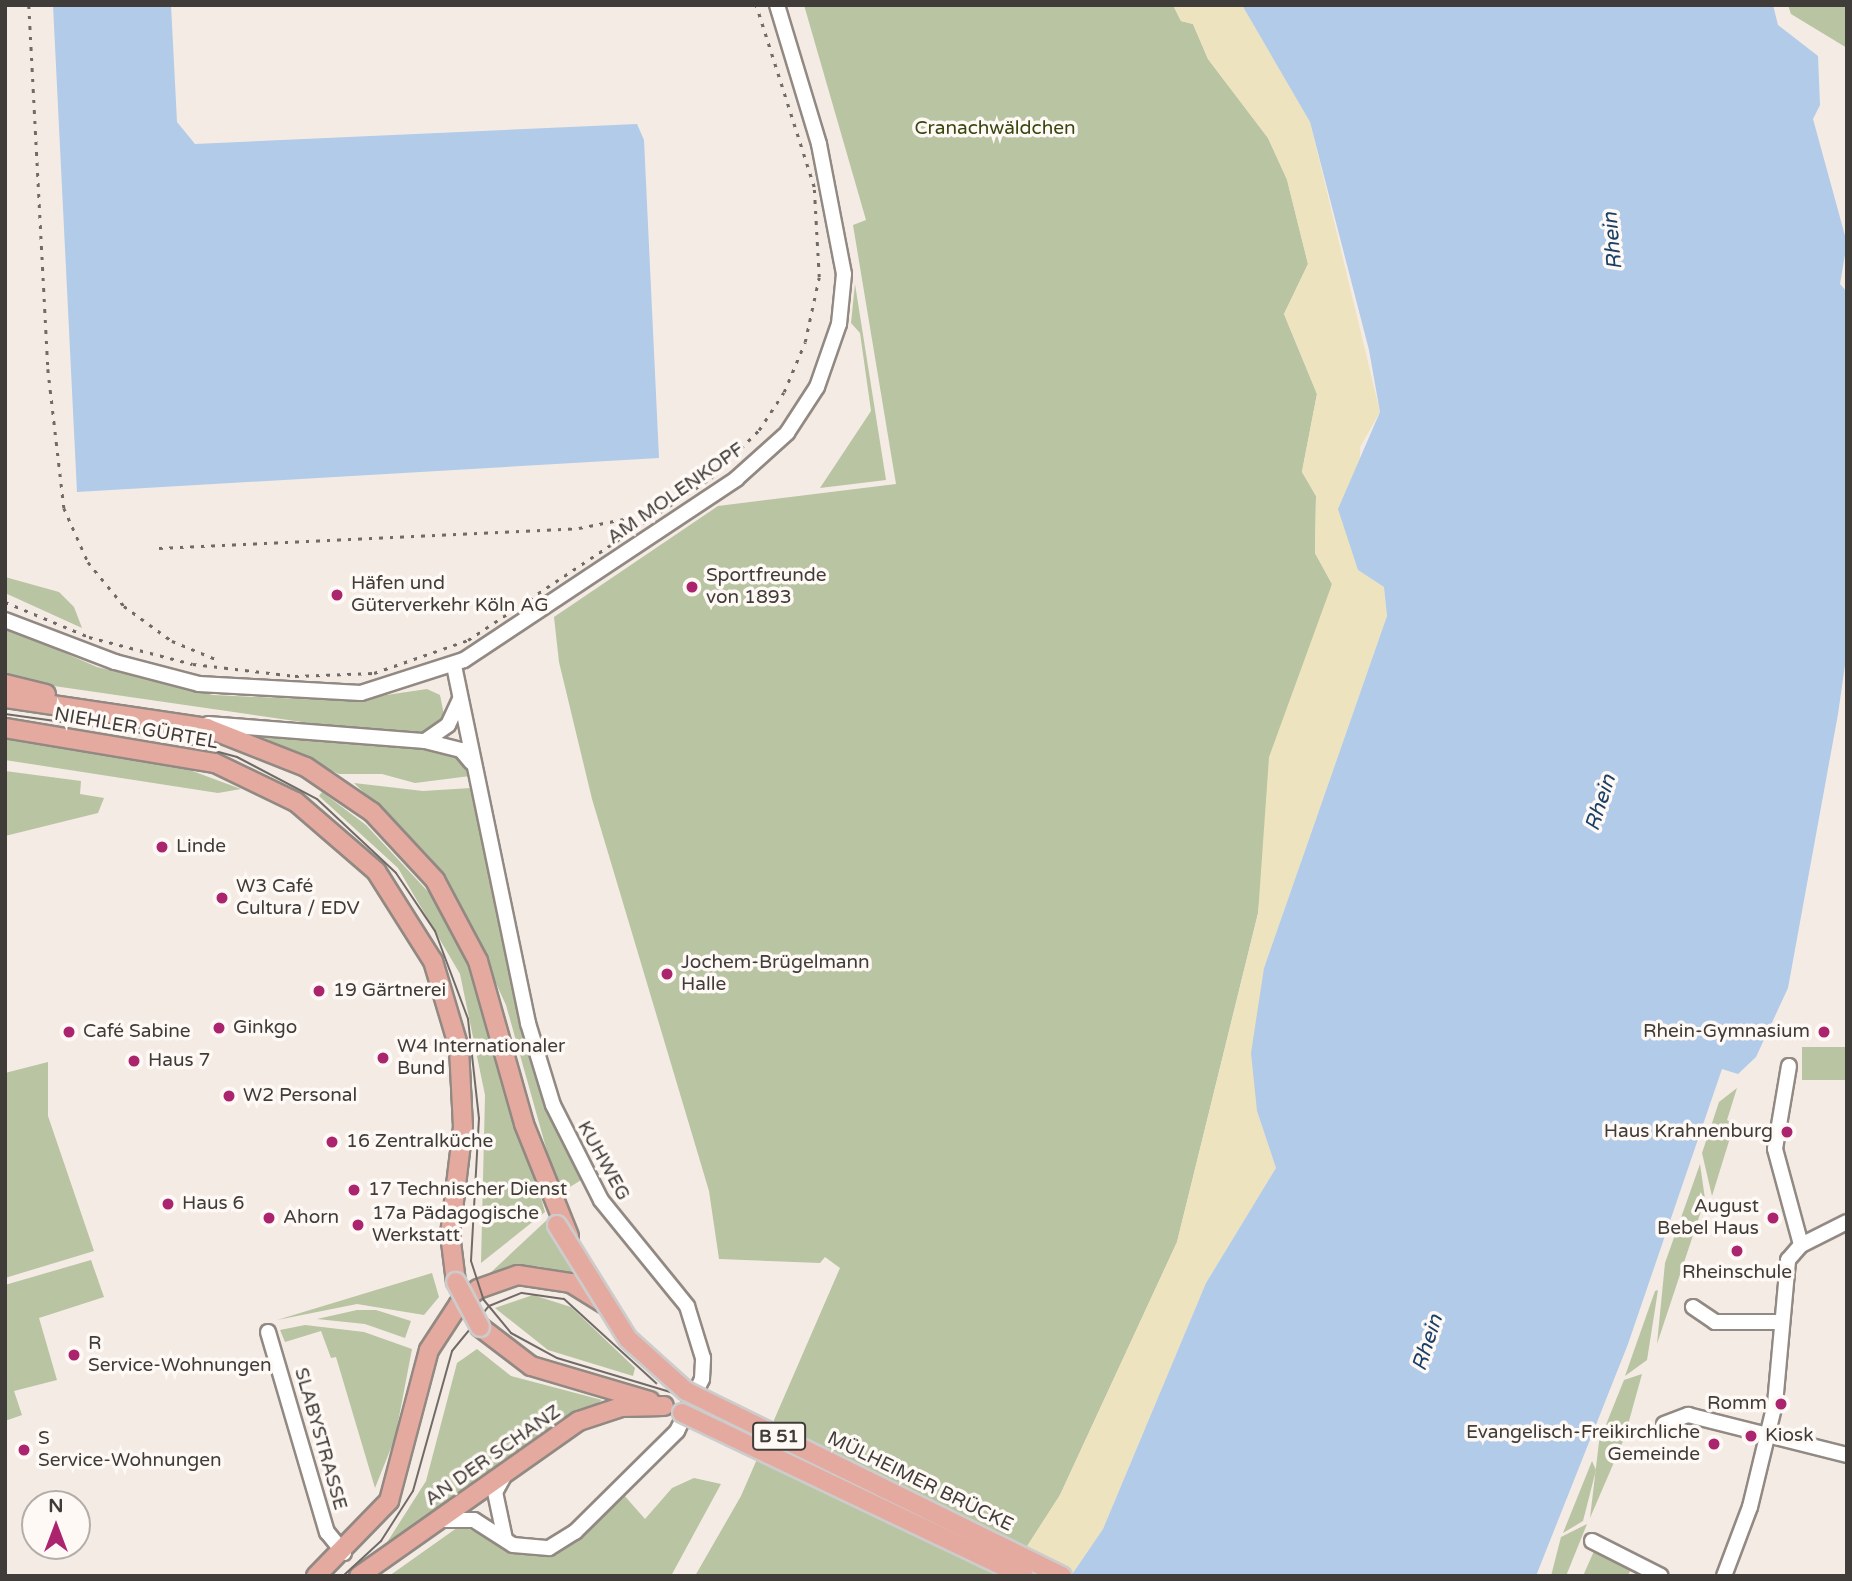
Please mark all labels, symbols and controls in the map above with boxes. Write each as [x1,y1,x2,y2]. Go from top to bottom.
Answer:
park label: Cranachwäldchen [914,118,1076,140]
water label: Rhein [1598,211,1628,271]
street label: AM MOLENKOPF [603,438,749,550]
place label: Sportfreunde von 1893 [706,565,827,609]
place label: Häfen und Güterverkehr Köln AG [351,573,549,617]
marker: Sportfreunde von 1893 [684,579,700,595]
marker: Häfen und Güterverkehr Köln AG [329,587,345,603]
street label: NIEHLER GÜRTEL [52,703,220,755]
water label: Rhein [1580,772,1622,834]
place label: Linde [176,836,226,858]
marker: Linde [154,839,170,855]
place label: W3 Café Cultura / EDV [236,876,360,920]
marker: W3 Café Cultura / EDV [214,890,230,906]
place label: Jochem-Brügelmann Halle [681,952,870,996]
marker: Jochem-Brügelmann Halle [659,966,675,982]
place label: 19 Gärtnerei [333,980,446,1002]
marker: 19 Gärtnerei [311,983,327,999]
place label: Ginkgo [233,1017,297,1039]
marker: Ginkgo [211,1020,227,1036]
place label: Café Sabine [83,1021,190,1043]
place label: Rhein-Gymnasium [1643,1021,1810,1043]
marker: Café Sabine [61,1024,77,1040]
marker: Rhein-Gymnasium [1816,1024,1832,1040]
place label: W4 Internationaler Bund [397,1036,565,1080]
place label: Haus 7 [148,1050,211,1072]
marker: W4 Internationaler Bund [375,1050,391,1066]
marker: Haus 7 [126,1053,142,1069]
place label: W2 Personal [243,1085,357,1107]
marker: W2 Personal [221,1088,237,1104]
street label: KUHWEG [572,1117,634,1205]
place label: Haus Krahnenburg [1604,1121,1773,1143]
marker: Haus Krahnenburg [1779,1124,1795,1140]
place label: 16 Zentralküche [346,1131,493,1153]
marker: 16 Zentralküche [324,1134,340,1150]
place label: 17 Technischer Dienst [368,1179,567,1201]
marker: 17 Technischer Dienst [346,1182,362,1198]
place label: Haus 6 [182,1193,245,1215]
marker: Haus 6 [160,1196,176,1212]
place label: August Bebel Haus [1657,1196,1759,1240]
place label: 17a Pädagogische Werkstatt [372,1203,539,1247]
place label: Ahorn [283,1207,339,1229]
marker: Ahorn [261,1210,277,1226]
marker: August Bebel Haus [1765,1210,1781,1226]
marker: 17a Pädagogische Werkstatt [350,1217,366,1233]
marker: Rheinschule [1729,1243,1745,1259]
place label: Rheinschule [1682,1262,1792,1284]
water label: Rhein [1407,1312,1449,1374]
place label: R Service-Wohnungen [88,1333,272,1377]
marker: R Service-Wohnungen [66,1347,82,1363]
street label: SLABYSTRASSE [289,1365,351,1513]
place label: Romm [1707,1393,1767,1415]
marker: Romm [1773,1396,1789,1412]
street label: AN DER SCHANZ [421,1401,565,1511]
road number: B 51 [751,1422,807,1450]
place label: Evangelisch-Freikirchliche Gemeinde [1466,1422,1700,1466]
place label: Kiosk [1765,1425,1813,1447]
street label: MÜLHEIMER BRÜCKE [823,1427,1017,1537]
place label: S Service-Wohnungen [38,1428,222,1472]
marker: Kiosk [1743,1428,1759,1444]
marker: Evangelisch-Freikirchliche Gemeinde [1706,1436,1722,1452]
marker: S Service-Wohnungen [16,1442,32,1458]
north arrow [21,1490,91,1560]
text: N [48,1495,64,1517]

